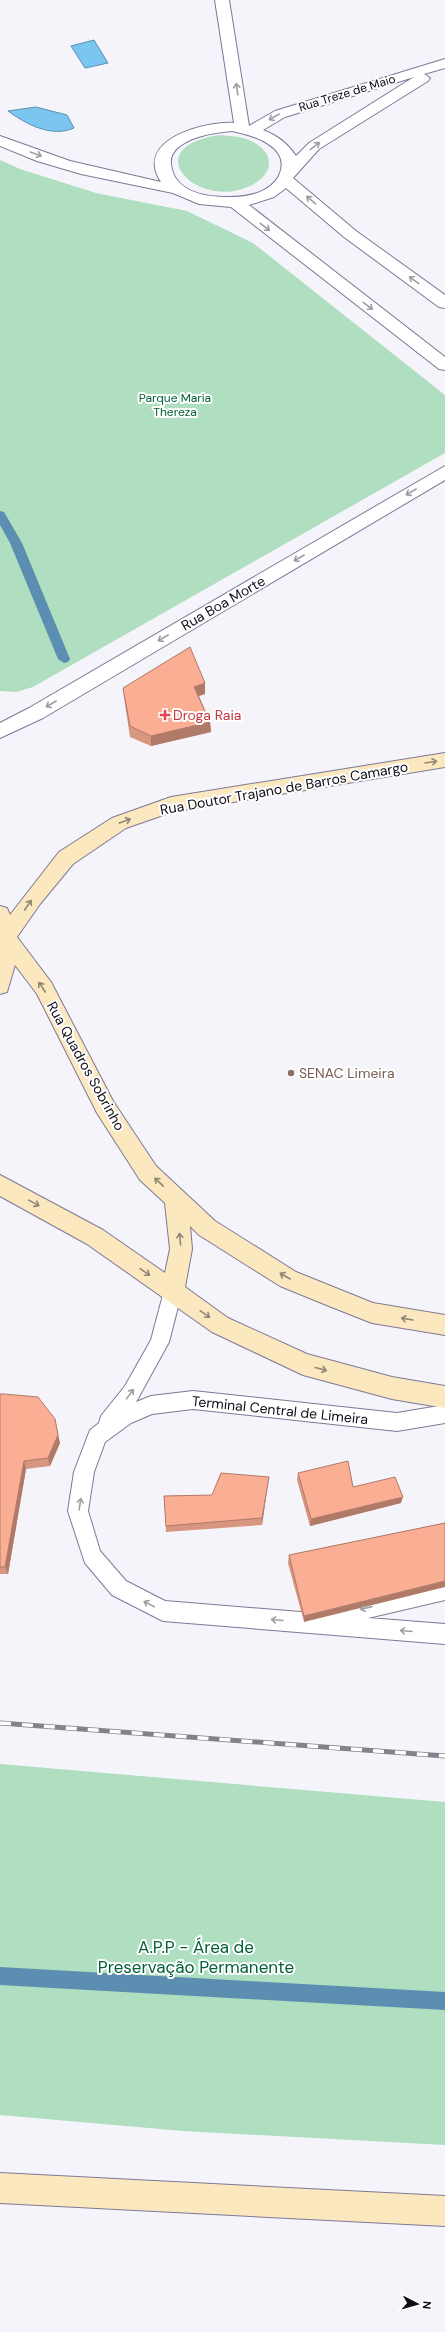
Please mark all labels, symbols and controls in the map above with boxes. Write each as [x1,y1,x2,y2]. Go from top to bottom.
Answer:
street label: Rua Treze de Maio [297,71,397,115]
one-way arrow [233,83,241,96]
one-way arrow [269,114,281,122]
one-way arrow [310,142,321,151]
one-way arrow [30,151,42,159]
one-way arrow [306,196,317,205]
one-way arrow [259,223,270,232]
one-way arrow [408,276,419,284]
one-way arrow [363,302,374,310]
park label: Parque Maria Thereza [139,390,211,420]
one-way arrow [406,488,417,496]
one-way arrow [293,554,305,562]
street label: Rua Boa Morte [178,572,268,634]
one-way arrow [158,634,169,642]
one-way arrow [45,700,57,708]
place label: Droga Raia [173,706,241,724]
marker: Droga Raia [160,710,170,720]
street label: Rua Doutor Trajano de Barros Camargo [159,757,409,819]
one-way arrow [424,758,437,766]
one-way arrow [119,817,131,825]
one-way arrow [24,900,32,911]
one-way arrow [38,981,46,993]
street label: Rua Quadros Sobrinho [43,998,129,1134]
place label: SENAC Limeira [299,1064,395,1082]
marker: SENAC Limeira [286,1068,296,1078]
one-way arrow [154,1177,164,1187]
one-way arrow [28,1200,40,1208]
one-way arrow [176,1233,184,1246]
one-way arrow [139,1268,150,1276]
one-way arrow [279,1272,291,1280]
one-way arrow [199,1310,210,1318]
one-way arrow [400,1315,413,1323]
one-way arrow [315,1366,328,1373]
one-way arrow [126,1388,134,1399]
street label: Terminal Central de Limeira [191,1392,369,1428]
one-way arrow [76,1497,84,1510]
one-way arrow [143,1599,155,1607]
one-way arrow [360,1605,373,1612]
one-way arrow [271,1617,284,1624]
one-way arrow [400,1627,413,1634]
park label: A.P.P - Área de Preservação Permanente [98,1936,294,1978]
north arrow [397,2284,437,2324]
text: N [420,2300,434,2310]

